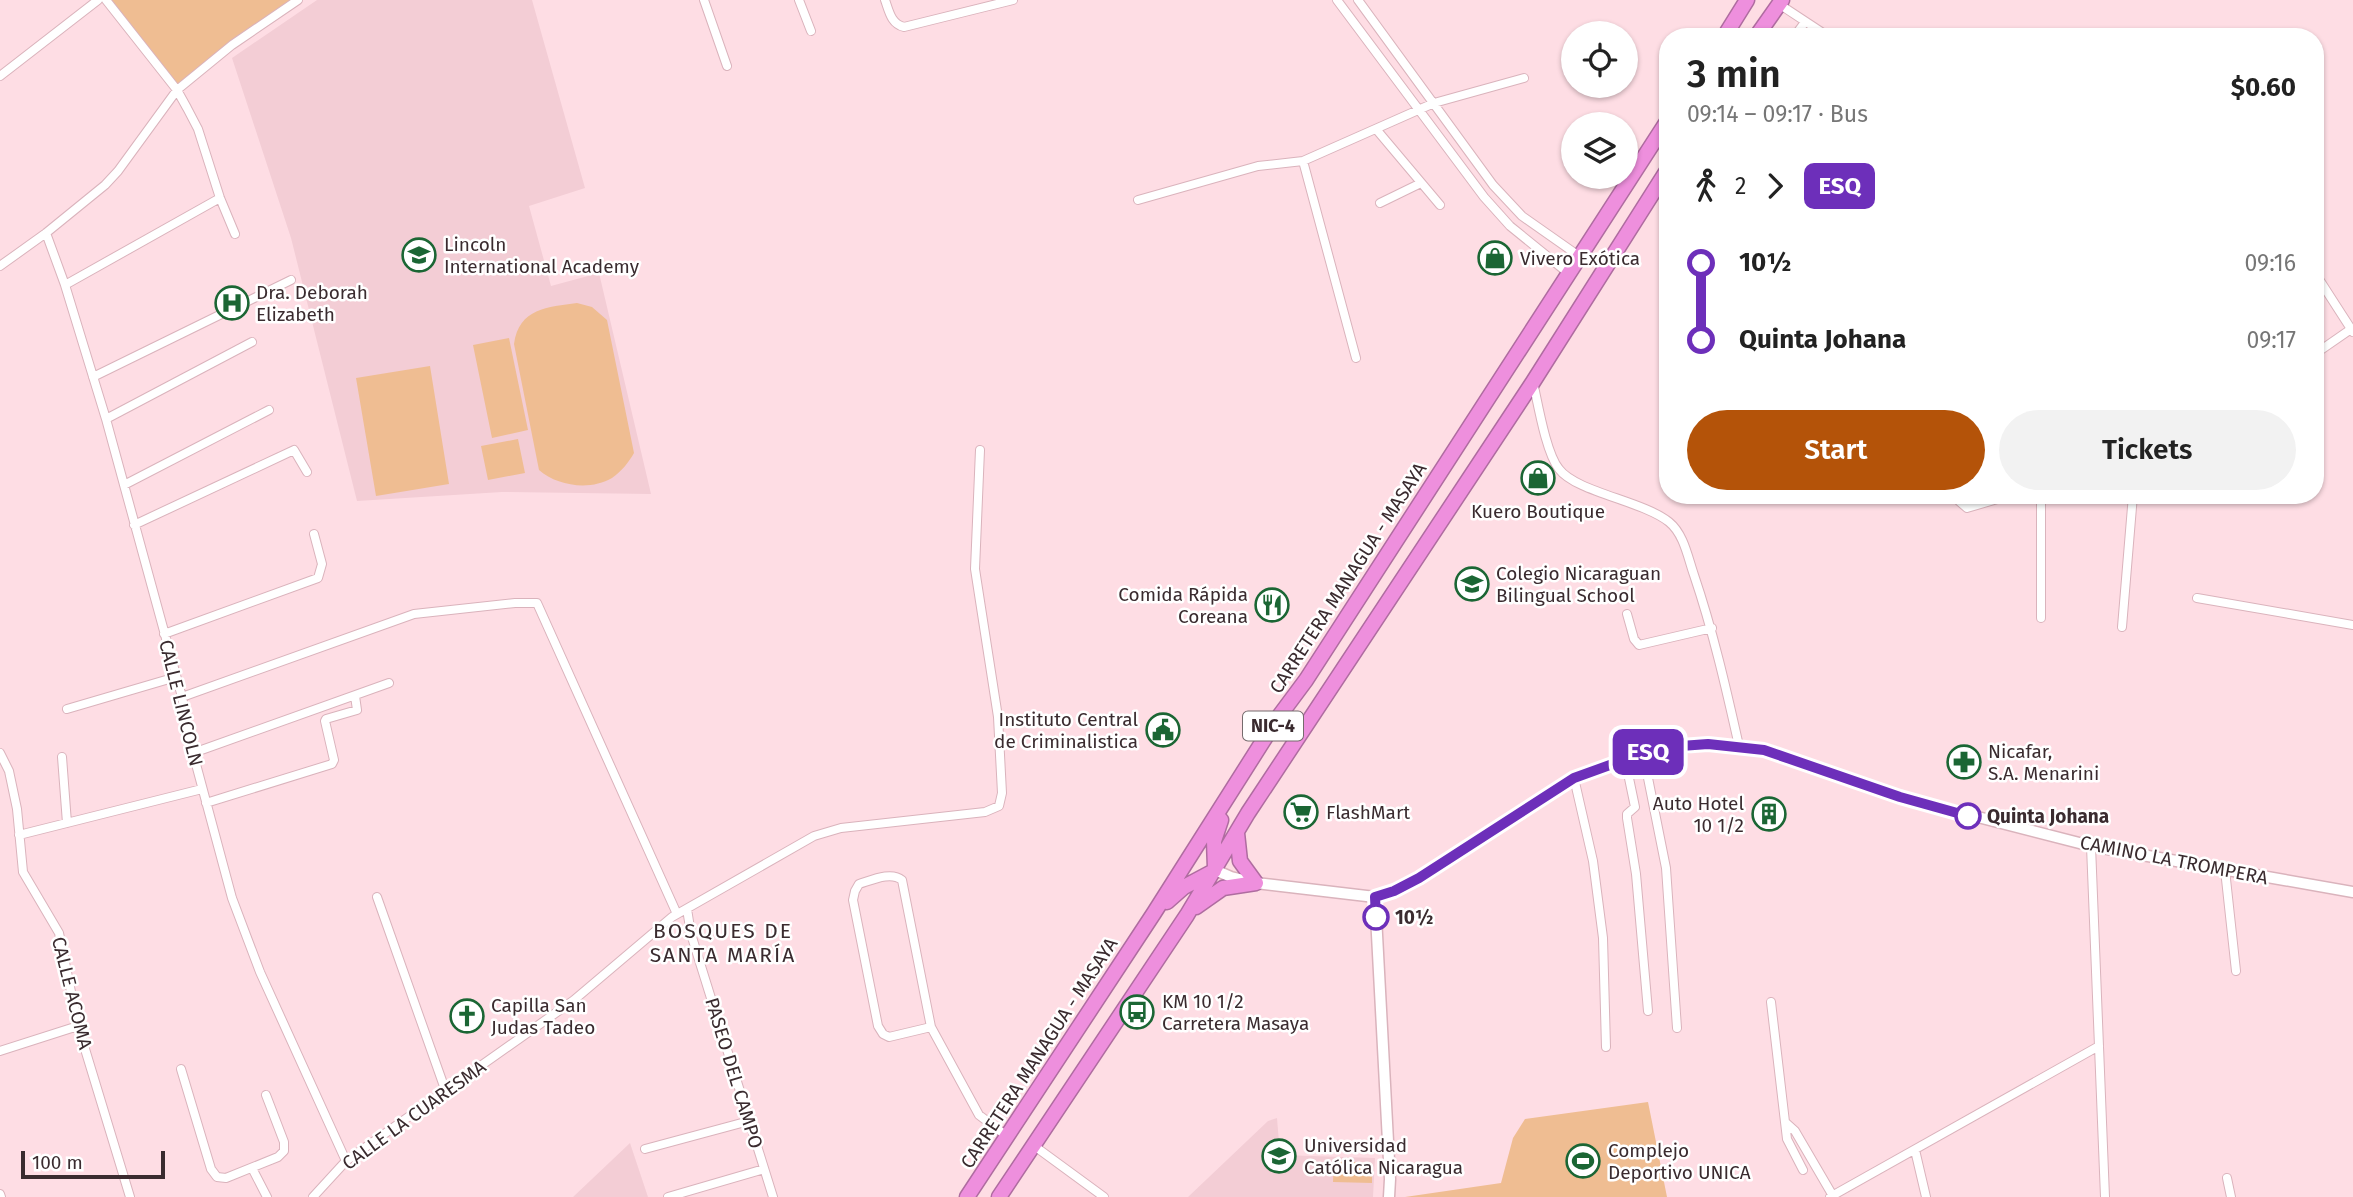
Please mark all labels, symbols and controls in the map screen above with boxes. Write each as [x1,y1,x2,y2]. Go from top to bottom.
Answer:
map controls [1561,21,1638,189]
button: locate [1561,21,1638,98]
text: 3 min [1687,51,1781,97]
text: $0.60 [2231,72,2296,103]
text: 09:14 – 09:17 · Bus [1687,100,1868,128]
button: layers [1561,112,1638,189]
icon: walk [1687,167,1725,205]
icon: forward [1756,167,1794,205]
text: 2 [1735,172,1746,200]
text: ESQ [1818,172,1861,200]
place label: Lincoln International Academy [444,233,640,278]
school or university icon: Lincoln International Academy [400,236,438,274]
shop icon: Vivero Exótica [1476,239,1514,277]
place label: Vivero Exótica [1520,247,1640,270]
text: 10½ [1739,247,1791,278]
text: 09:16 [2245,249,2296,277]
place label: Dra. Deborah Elizabeth [256,281,368,326]
hospital icon: Dra. Deborah Elizabeth [213,284,251,322]
text: Quinta Johana [1739,324,1906,355]
text: 09:17 [2247,326,2296,354]
button: Start [1687,410,1985,490]
button: Tickets [1999,410,2296,490]
street label: CARRETERA MANAGUA - MASAYA [1265,458,1431,698]
shop icon: Kuero Boutique [1519,459,1557,497]
place label: Kuero Boutique [1471,500,1605,523]
place label: Colegio Nicaraguan Bilingual School [1496,562,1661,607]
school or university icon: Colegio Nicaraguan Bilingual School [1453,565,1491,603]
place label: Comida Rápida Coreana [1118,583,1248,628]
restaurant icon: Comida Rápida Coreana [1253,586,1291,624]
street label: CALLE LINCOLN [154,637,208,769]
place label: Instituto Central de Criminalistica [994,708,1138,753]
public building icon: Instituto Central de Criminalistica [1144,711,1182,749]
road number: NIC-4 [1243,712,1303,740]
line badge: ESQ [1608,729,1688,775]
text: ESQ [1627,738,1669,766]
place label: Nicafar, S.A. Menarini [1988,740,2099,785]
pharmacy icon: Nicafar, S.A. Menarini [1945,743,1983,781]
place label: Auto Hotel 10 1/2 [1653,792,1744,837]
supermarket icon: FlashMart [1282,793,1320,831]
building icon: Auto Hotel 10 1/2 [1750,795,1788,833]
place label: FlashMart [1326,801,1410,824]
marker: Quinta Johana [1955,803,1981,829]
place label: Quinta Johana [1987,805,2109,828]
street label: CAMINO LA TROMPERA [2078,830,2270,890]
marker: 10½ [1363,904,1389,930]
place label: 10½ [1395,906,1433,929]
district label: BOSQUES DE SANTA MARÍA [650,918,796,968]
street label: CARRETERA MANAGUA - MASAYA [956,933,1122,1173]
street label: CALLE ACOMA [47,934,97,1052]
place label: KM 10 1/2 Carretera Masaya [1162,990,1309,1035]
bus stop icon: KM 10 1/2 Carretera Masaya [1118,993,1156,1031]
place label: Capilla San Judas Tadeo [491,994,595,1039]
street label: PASEO DEL CAMPO [700,995,768,1151]
church icon: Capilla San Judas Tadeo [448,997,486,1035]
street label: CALLE LA CUARESMA [338,1055,490,1175]
place label: Universidad Católica Nicaragua [1304,1134,1463,1179]
school or university icon: Universidad Católica Nicaragua [1260,1137,1298,1175]
place label: Complejo Deportivo UNICA [1608,1139,1751,1184]
sports icon: Complejo Deportivo UNICA [1564,1142,1602,1180]
scale bar [21,1148,164,1180]
text: 100 m [32,1151,83,1174]

